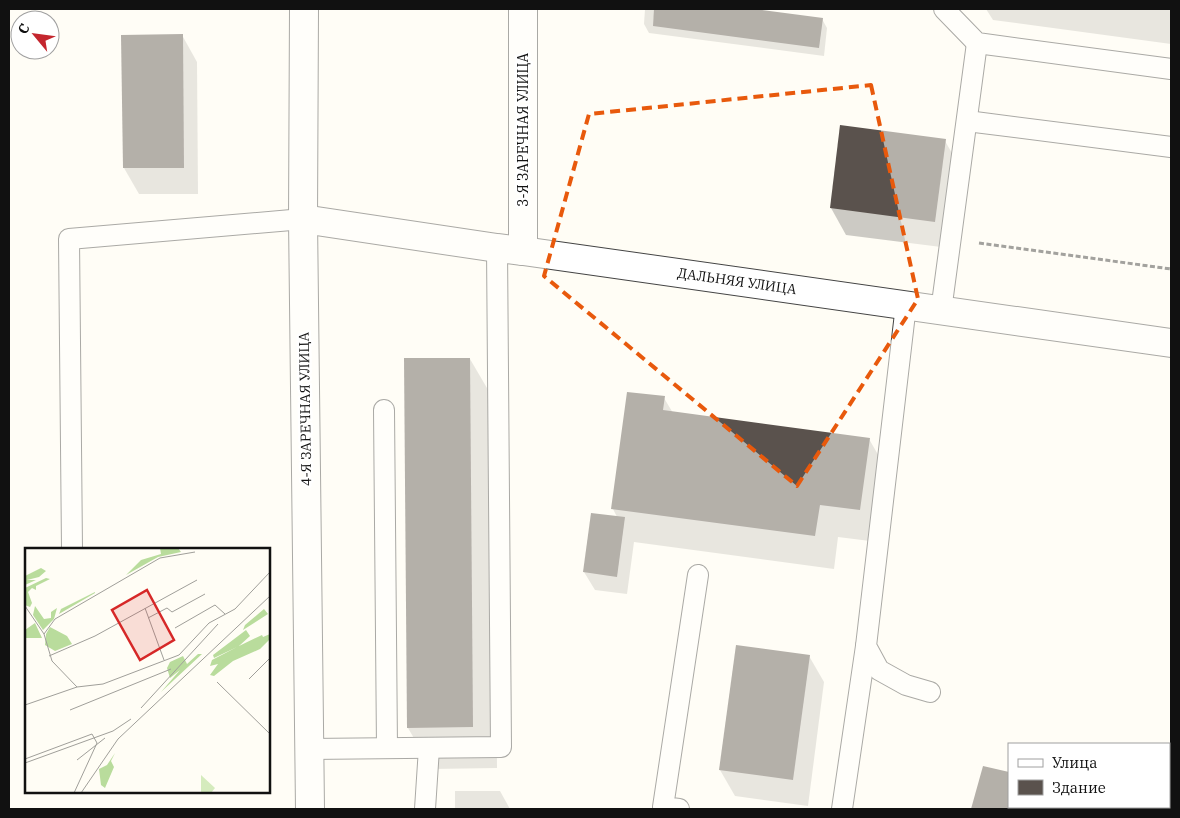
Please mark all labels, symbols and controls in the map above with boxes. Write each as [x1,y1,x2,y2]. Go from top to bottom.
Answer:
north arrow [10,10,60,60]
text: С [14,20,34,37]
street label: 3-Я ЗАРЕЧНАЯ УЛИЦА [514,53,532,207]
street label: ДАЛЬНЯЯ УЛИЦА [676,264,798,298]
street label: 4-Я ЗАРЕЧНАЯ УЛИЦА [295,331,315,486]
inset map [25,548,270,793]
legend [1008,743,1170,808]
text: Улица [1052,753,1097,772]
text: Здание [1052,778,1106,797]

